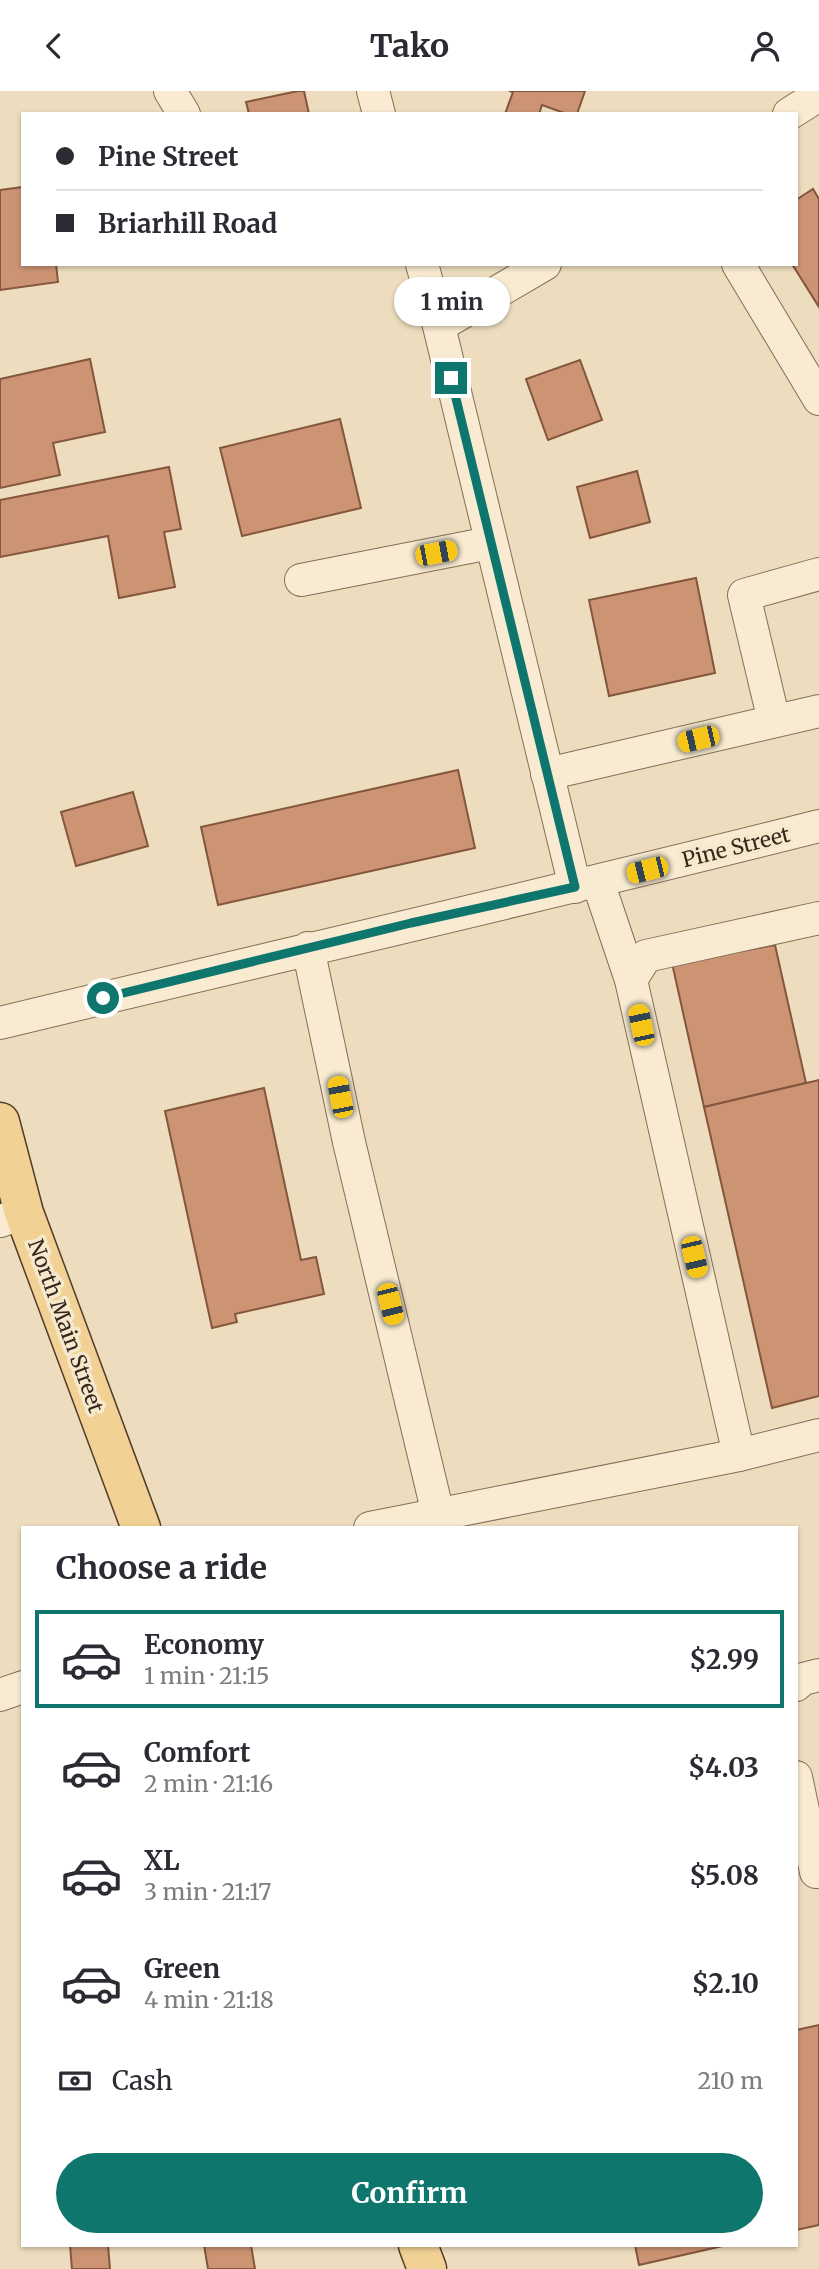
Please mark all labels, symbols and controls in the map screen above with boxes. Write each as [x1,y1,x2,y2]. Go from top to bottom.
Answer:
text: Tako [370,26,449,66]
icon: back [35,27,73,65]
icon: person [746,27,784,65]
text: Pine Street [98,140,238,173]
text: Briarhill Road [98,207,277,240]
callout: 1 min [393,277,509,325]
text: 1 min [421,287,483,316]
route end [435,362,467,394]
car [414,539,459,567]
car [676,724,721,754]
street label: Pine Street [679,821,793,873]
car [625,855,670,885]
route start [87,982,119,1014]
car [627,1002,656,1048]
car [326,1074,355,1120]
car [680,1234,709,1280]
street label: North Main Street [22,1236,110,1416]
car [375,1281,406,1327]
text: Choose a ride [56,1548,267,1588]
icon: car [60,1628,123,1691]
text: Economy [144,1628,264,1661]
text: $2.99 [689,1643,759,1676]
text: 1 min · 21:15 [144,1661,270,1690]
icon: car [60,1736,123,1799]
text: Comfort [144,1736,250,1769]
text: $4.03 [688,1751,759,1784]
text: 2 min · 21:16 [144,1769,273,1798]
icon: car [60,1844,123,1907]
text: XL [144,1844,180,1877]
text: $5.08 [689,1859,759,1892]
text: 3 min · 21:17 [144,1877,271,1906]
icon: car [60,1952,123,2015]
text: Green [144,1952,220,1985]
text: $2.10 [692,1967,759,2000]
text: 4 min · 21:18 [144,1985,274,2014]
icon: cash [56,2062,94,2100]
text: Cash [112,2064,173,2097]
text: 210 m [698,2066,763,2095]
button: Confirm [56,2153,763,2233]

